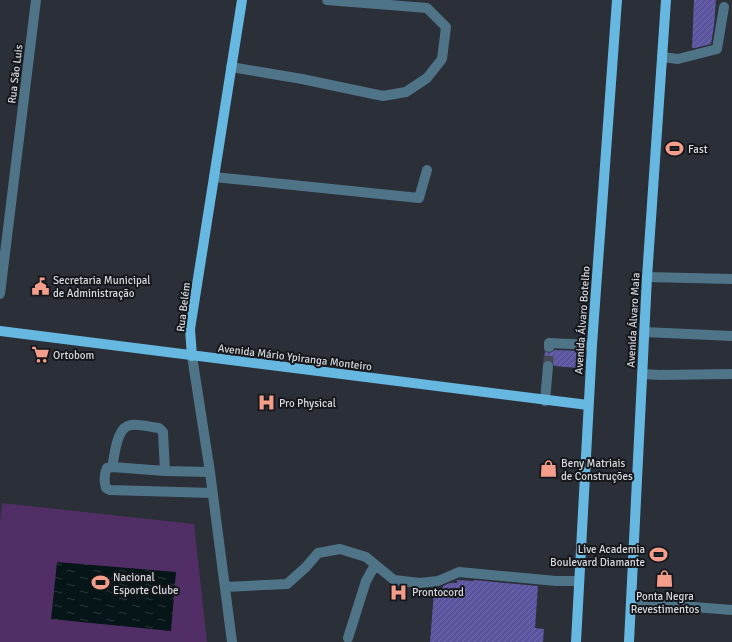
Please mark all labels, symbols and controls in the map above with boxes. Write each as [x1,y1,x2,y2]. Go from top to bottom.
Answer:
street label: Rua São Luis [5,44,26,104]
sports icon: Fast [665,139,685,159]
place label: Fast [688,143,708,156]
street label: Avenida Álvaro Botelho [571,265,593,375]
street label: Avenida Álvaro Maia [624,272,642,368]
place label: Secretaria Municipal de Administração [53,274,151,300]
public building icon: Secretaria Municipal de Administração [30,276,50,296]
street label: Rua Belém [174,281,193,333]
street label: Avenida Mário Ypiranga Monteiro [217,342,373,373]
supermarket icon: Ortobom [30,345,50,365]
place label: Ortobom [53,349,95,362]
hospital icon: Pro Physical [256,393,276,413]
place label: Pro Physical [279,397,336,410]
place label: Beny Matriais de Construções [561,457,633,483]
shop icon: Beny Matriais de Construções [538,459,558,479]
place label: Live Academia Boulevard Diamante [550,543,645,569]
sports icon: Live Academia Boulevard Diamante [648,545,668,565]
shop icon: Ponta Negra Revestimentos [655,568,675,588]
place label: Nacional Esporte Clube [113,571,179,597]
sports icon: Nacional Esporte Clube [90,573,110,593]
hospital icon: Prontocord [389,582,409,602]
place label: Prontocord [412,586,464,599]
place label: Ponta Negra Revestimentos [631,590,699,616]

